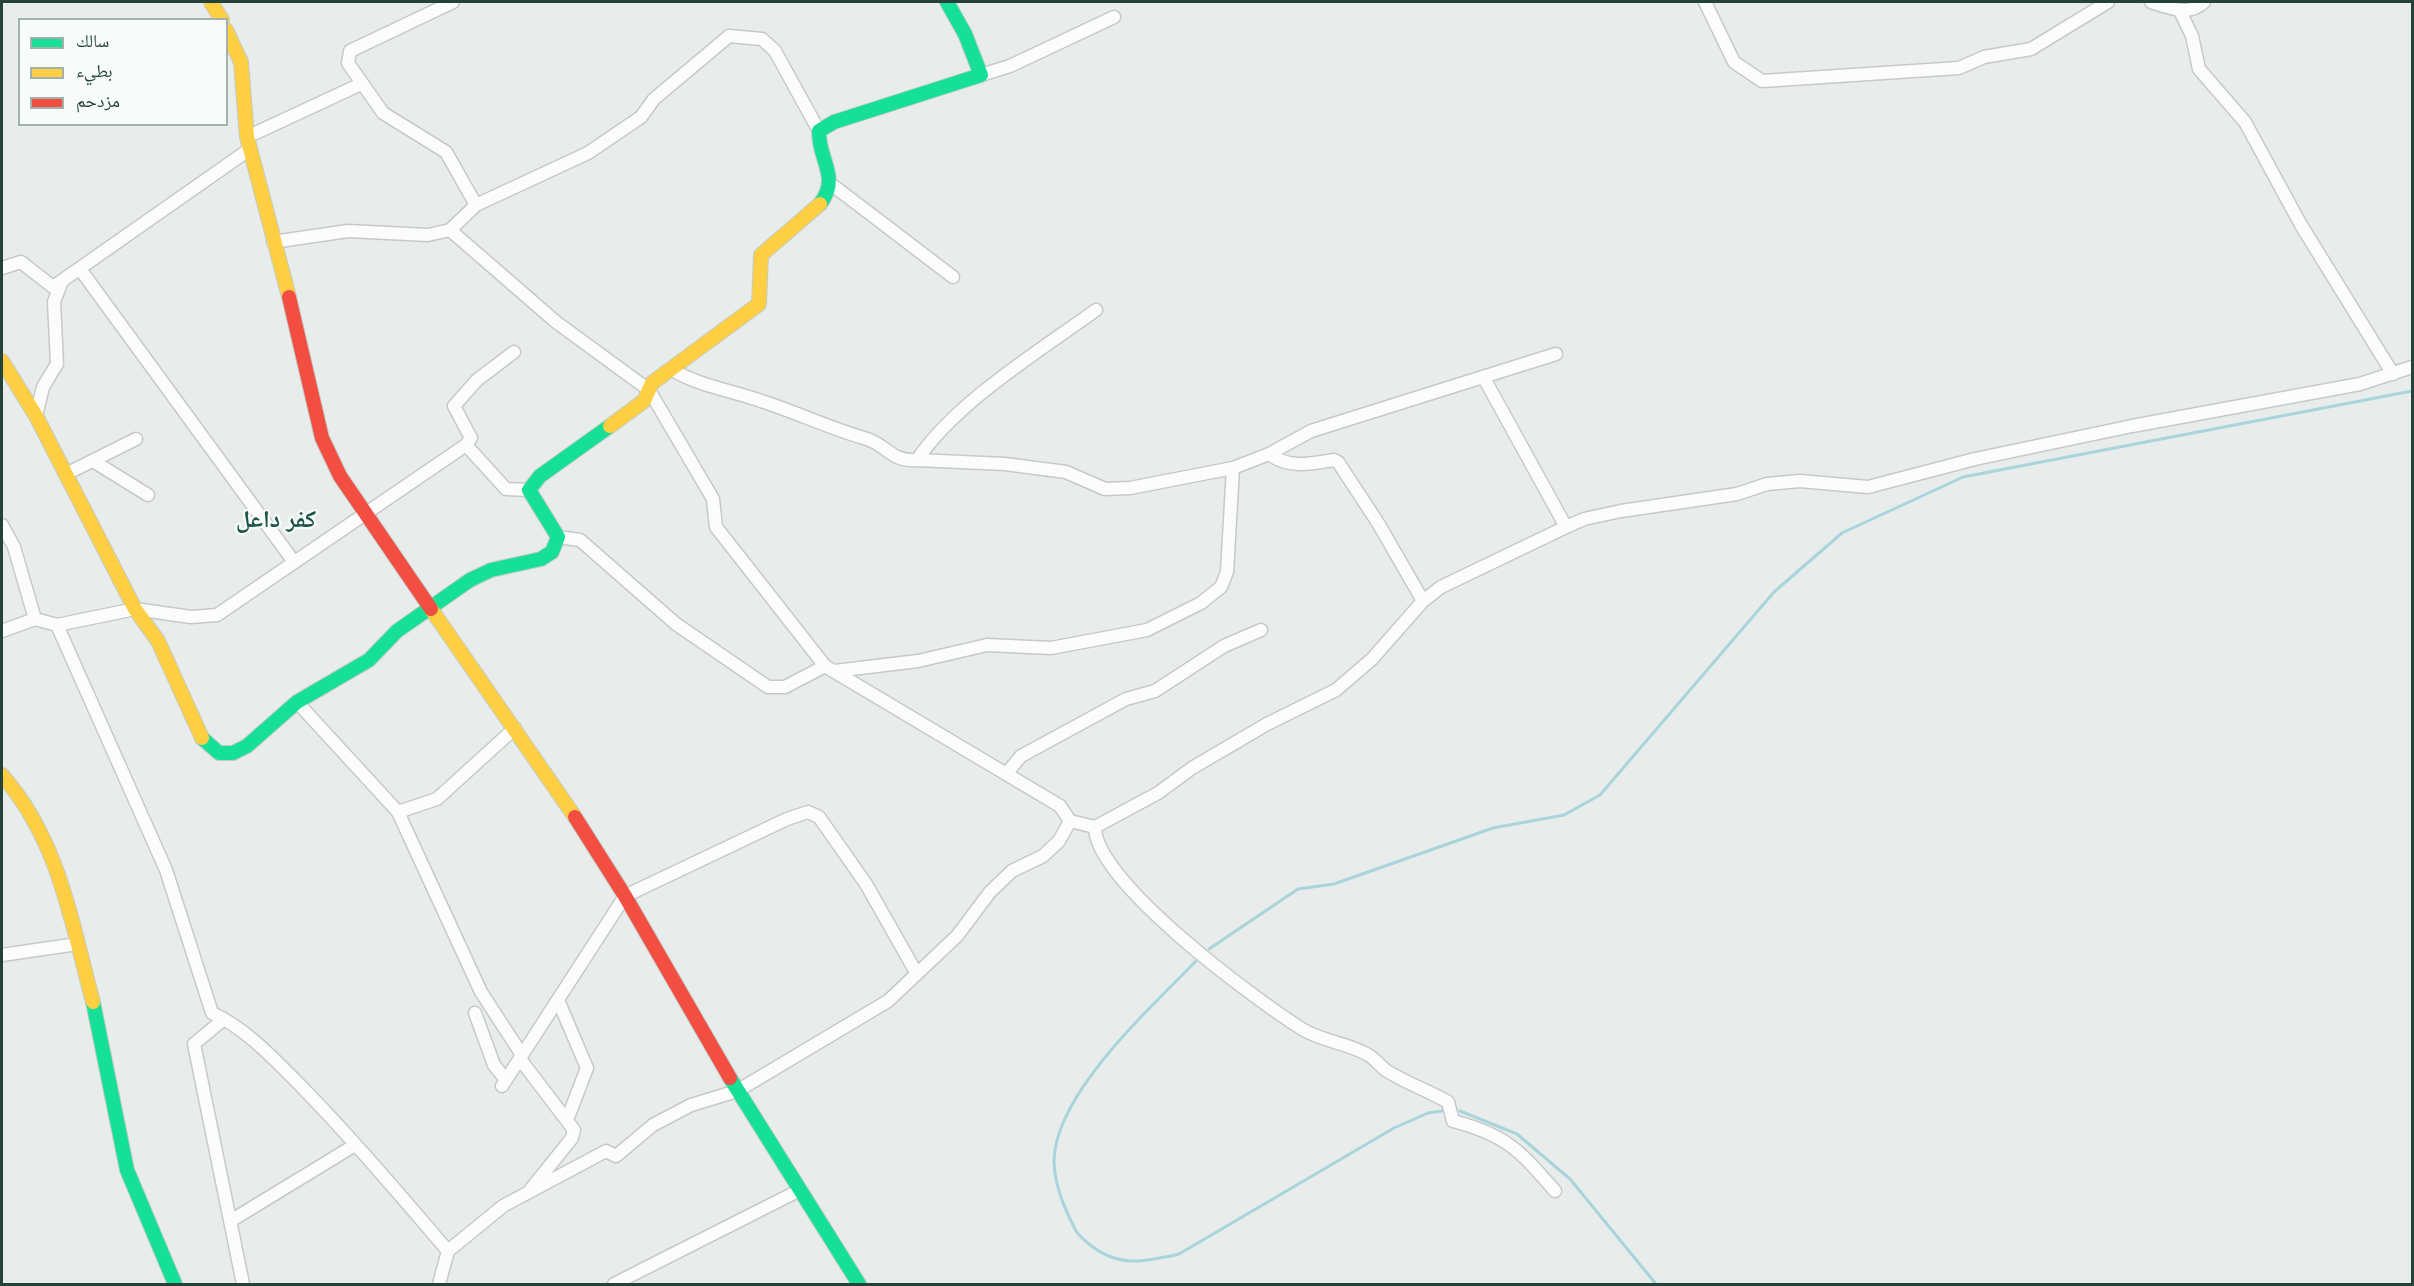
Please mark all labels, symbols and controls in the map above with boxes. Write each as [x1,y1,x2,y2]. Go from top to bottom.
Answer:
legend [18,18,228,126]
text: سالك [76,29,109,51]
text: بطيء [76,59,113,81]
text: مزدحم [76,89,120,111]
district label: كفر داعل [236,505,316,533]

